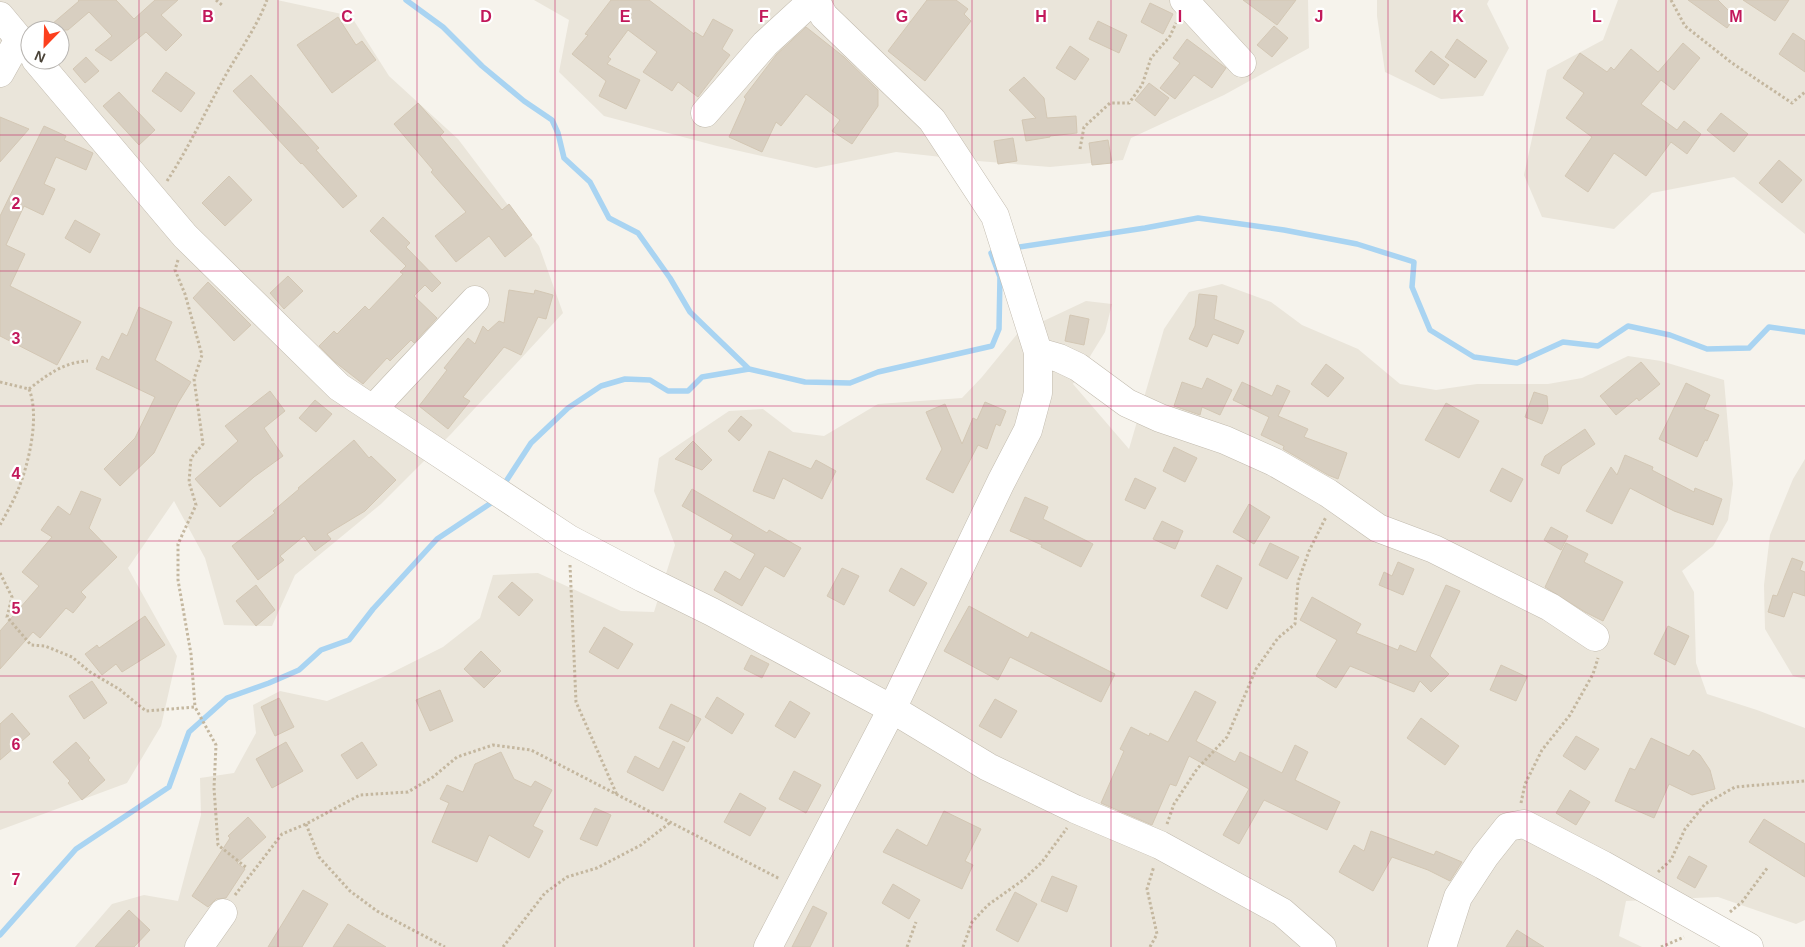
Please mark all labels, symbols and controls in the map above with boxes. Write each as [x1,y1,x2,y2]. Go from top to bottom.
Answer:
text: B [202,8,214,25]
text: C [341,8,353,25]
text: D [480,8,492,25]
text: E [620,8,631,25]
text: F [759,8,769,25]
text: G [896,8,908,25]
text: H [1035,8,1047,25]
text: I [1178,8,1182,25]
text: J [1315,8,1323,25]
text: K [1452,8,1464,25]
text: L [1592,8,1602,25]
text: M [1729,8,1743,25]
north arrow [20,20,70,70]
text: N [32,48,48,66]
text: 2 [12,195,21,212]
text: 3 [12,330,21,347]
text: 4 [12,465,21,482]
text: 5 [12,600,21,617]
text: 6 [12,736,21,753]
text: 7 [12,871,21,888]

